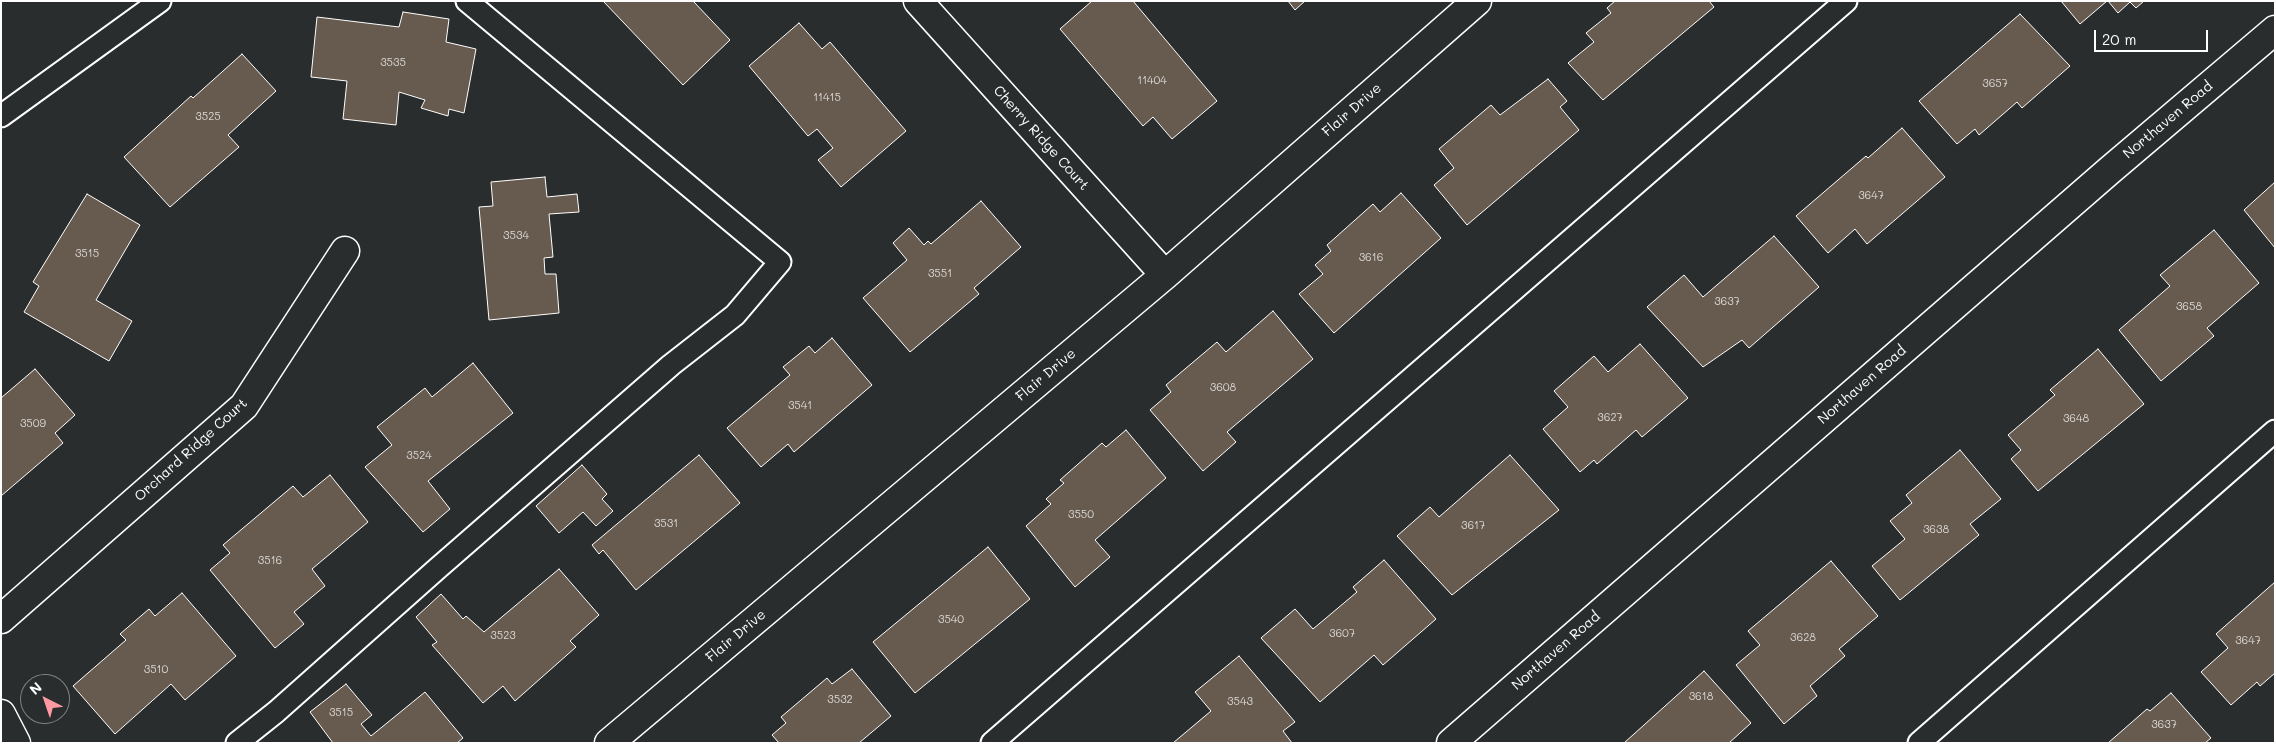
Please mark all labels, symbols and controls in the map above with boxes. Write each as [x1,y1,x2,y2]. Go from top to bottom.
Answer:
scale bar [2096,20,2210,52]
text: 20 m [2102,29,2136,49]
house number: 3535 [380,56,406,70]
house number: 11404 [1137,74,1167,88]
house number: 3657 [1982,77,2008,91]
street label: Northaven Road [2120,78,2216,162]
street label: Flair Drive [1319,80,1385,140]
street label: Cherry Ridge Court [990,82,1092,194]
house number: 11415 [813,91,841,105]
house number: 3525 [195,110,221,124]
house number: 3647 [1858,189,1884,203]
house number: 3534 [503,229,529,243]
house number: 3515 [75,247,99,261]
house number: 3616 [1359,251,1383,265]
house number: 3551 [928,267,952,281]
house number: 3637 [1714,295,1740,309]
house number: 3658 [2176,300,2202,314]
street label: Northaven Road [1814,342,1910,428]
street label: Flair Drive [1013,345,1079,405]
house number: 3608 [1210,381,1236,395]
street label: Orchard Ridge Court [131,395,251,505]
house number: 3541 [788,399,812,413]
house number: 3627 [1597,411,1623,425]
house number: 3648 [2063,412,2089,426]
house number: 3509 [20,417,46,431]
house number: 3524 [406,449,432,463]
house number: 3550 [1068,508,1094,522]
house number: 3531 [654,517,678,531]
house number: 3617 [1461,519,1485,533]
house number: 3638 [1923,523,1949,537]
house number: 3516 [258,554,282,568]
street label: Flair Drive [703,606,769,666]
street label: Northaven Road [1508,608,1604,694]
house number: 3540 [938,613,964,627]
house number: 3607 [1329,627,1355,641]
house number: 3523 [490,629,516,643]
house number: 3628 [1790,631,1816,645]
house number: 3647 [2235,634,2261,648]
house number: 3510 [144,663,168,677]
north arrow [20,674,70,724]
text: N [25,677,46,699]
house number: 3618 [1689,690,1713,704]
house number: 3532 [827,693,853,707]
house number: 3543 [1227,695,1253,709]
house number: 3515 [329,706,353,720]
house number: 3637 [2151,718,2177,732]

